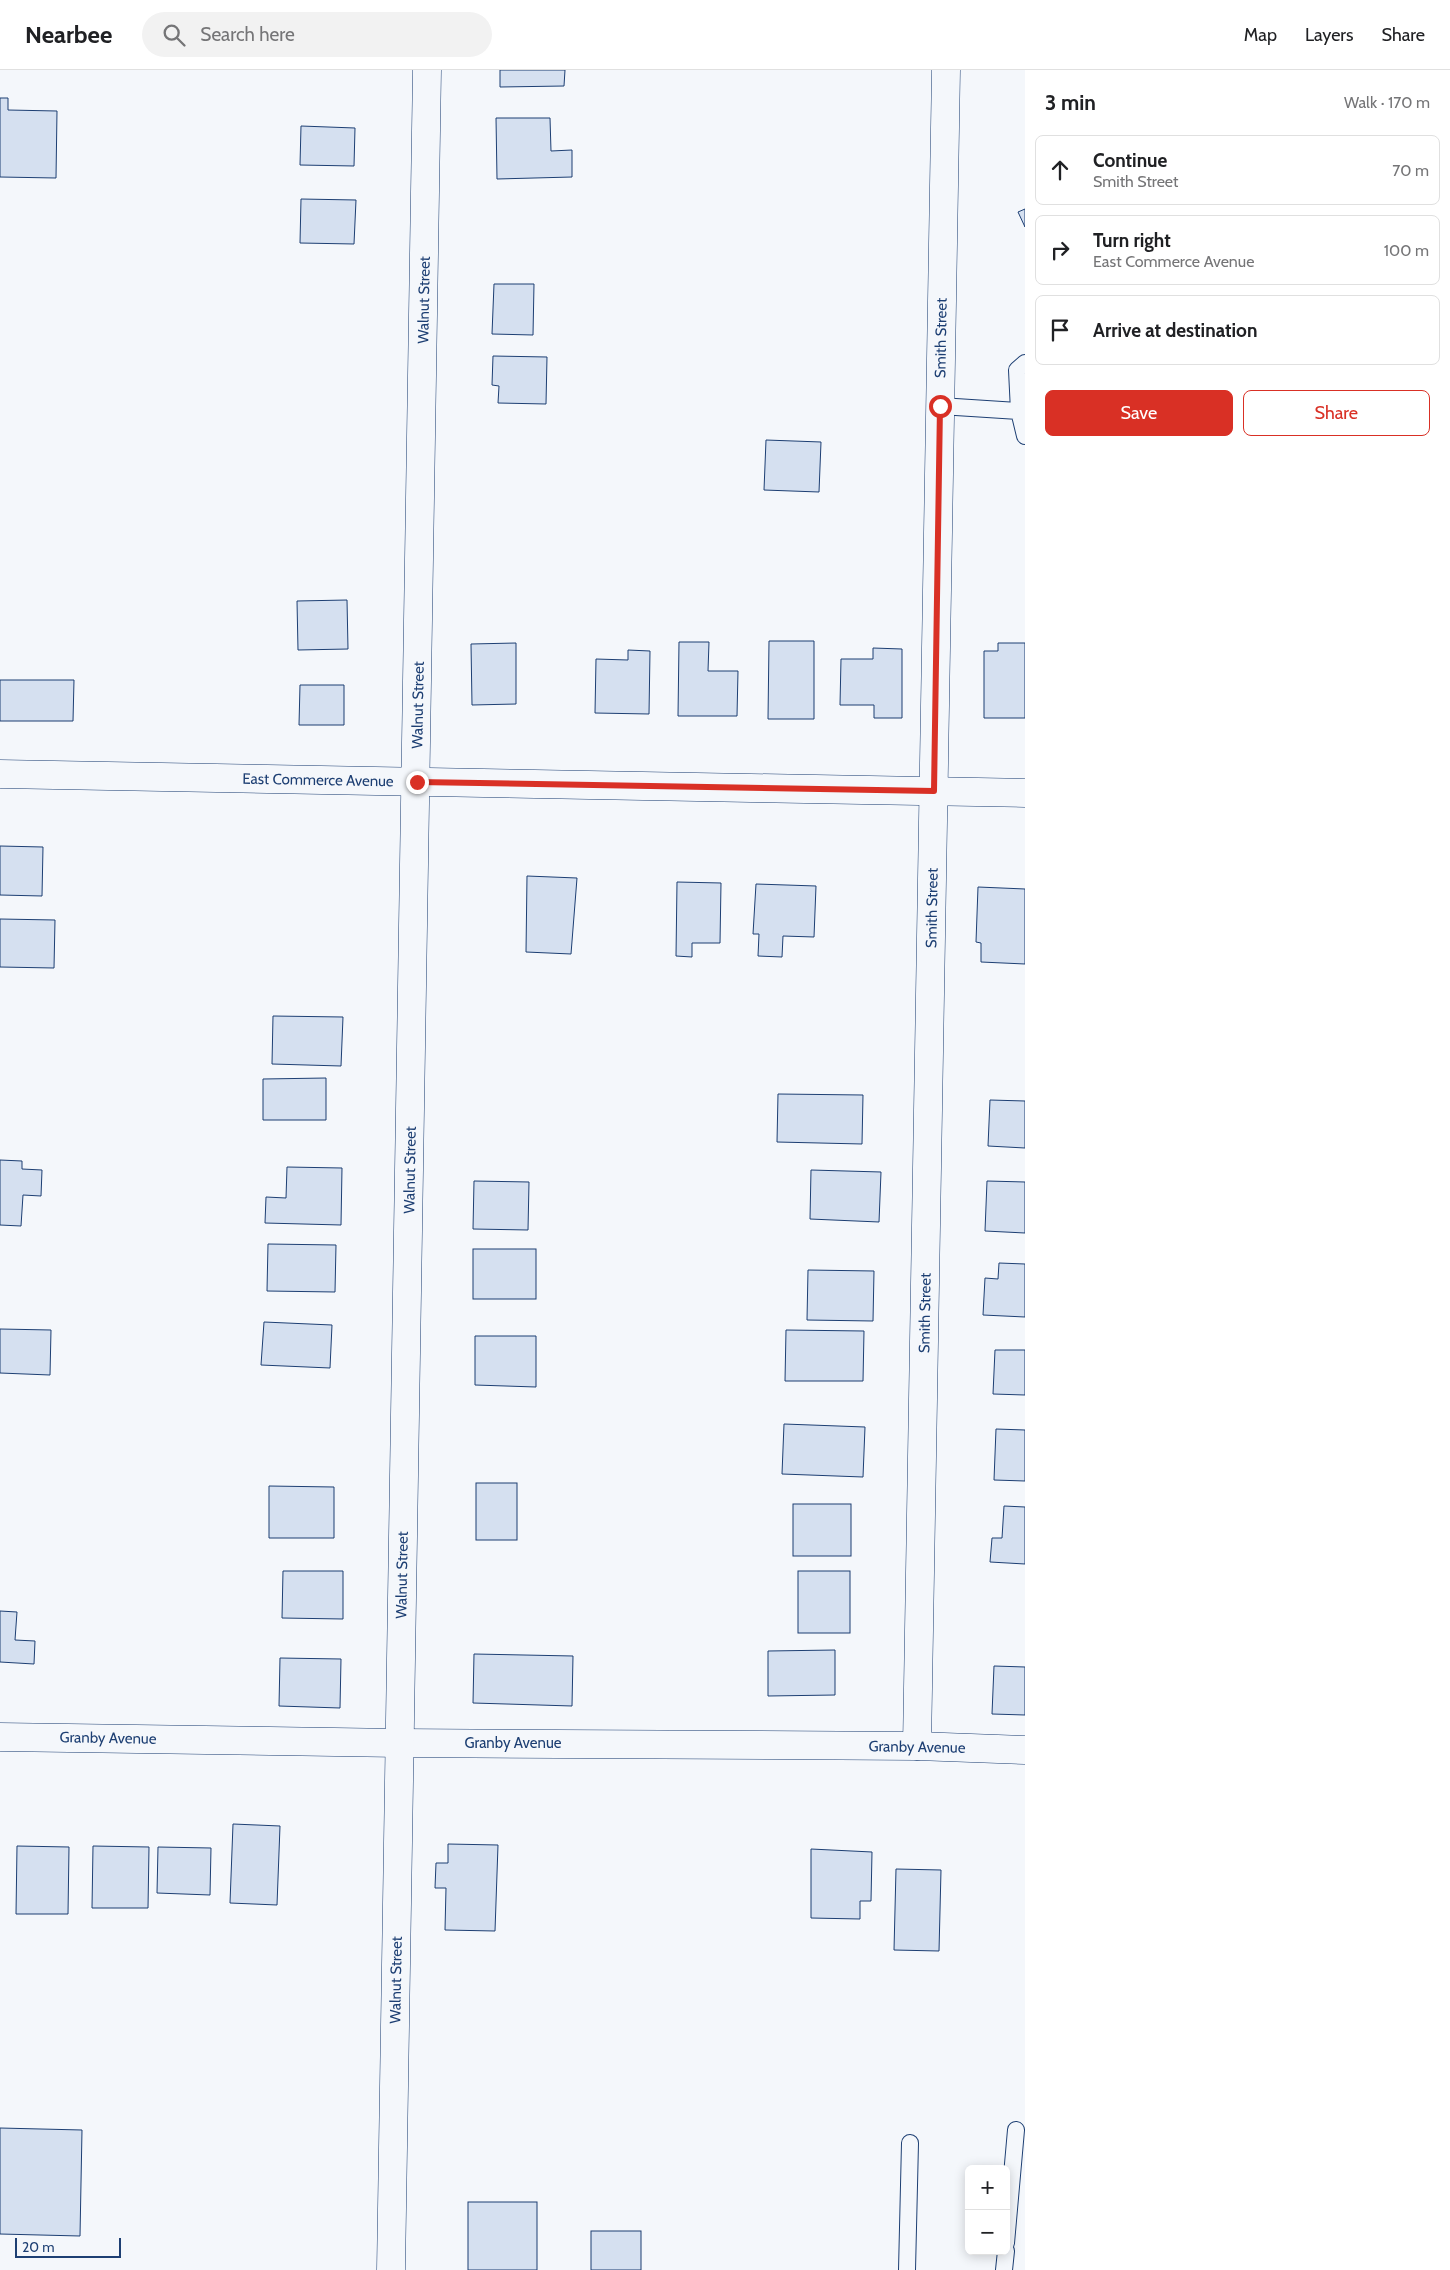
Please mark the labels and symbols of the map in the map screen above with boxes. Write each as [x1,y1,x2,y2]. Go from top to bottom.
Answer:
street label: Walnut Street [414,256,434,344]
street label: Smith Street [931,298,951,378]
route start [929,395,952,418]
street label: Walnut Street [408,661,428,749]
street label: East Commerce Avenue [242,770,394,790]
route end [406,771,429,794]
street label: Smith Street [922,868,942,948]
street label: Walnut Street [400,1126,420,1214]
street label: Smith Street [915,1273,935,1353]
street label: Walnut Street [392,1531,412,1619]
street label: Granby Avenue [59,1728,157,1748]
street label: Granby Avenue [465,1734,562,1752]
street label: Granby Avenue [868,1737,966,1757]
street label: Walnut Street [386,1936,406,2024]
scale bar [15,2235,121,2258]

